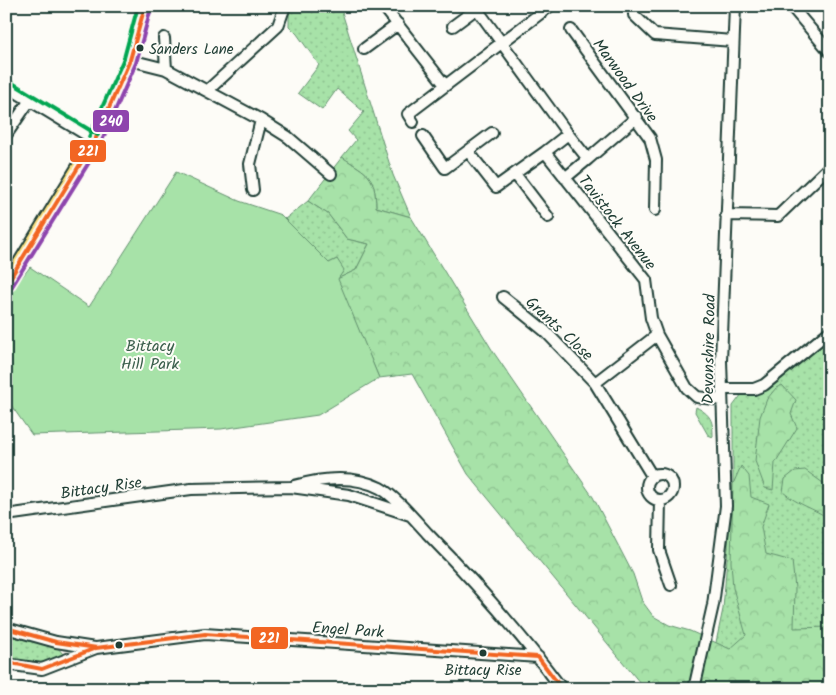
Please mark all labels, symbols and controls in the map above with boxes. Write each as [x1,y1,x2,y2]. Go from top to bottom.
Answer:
street label: Marwood Drive [586,34,664,128]
place label: Sanders Lane [149,38,234,62]
marker: Sanders Lane [135,43,145,53]
line badge: 240 [92,109,130,133]
text: 240 [100,111,123,133]
line badge: 221 [69,139,107,163]
text: 221 [78,141,99,163]
street label: Tavistock Avenue [572,170,662,276]
street label: Grants Close [519,291,599,367]
street label: Devonshire Road [696,293,723,404]
park label: Bittacy Hill Park [121,334,179,377]
street label: Bittacy Rise [59,470,144,507]
street label: Engel Park [311,616,385,646]
line badge: 221 [250,626,289,650]
text: 221 [259,628,280,650]
unlabelled marker [114,640,124,650]
marker: Bittacy Rise [478,648,488,658]
place label: Bittacy Rise [445,659,522,683]

